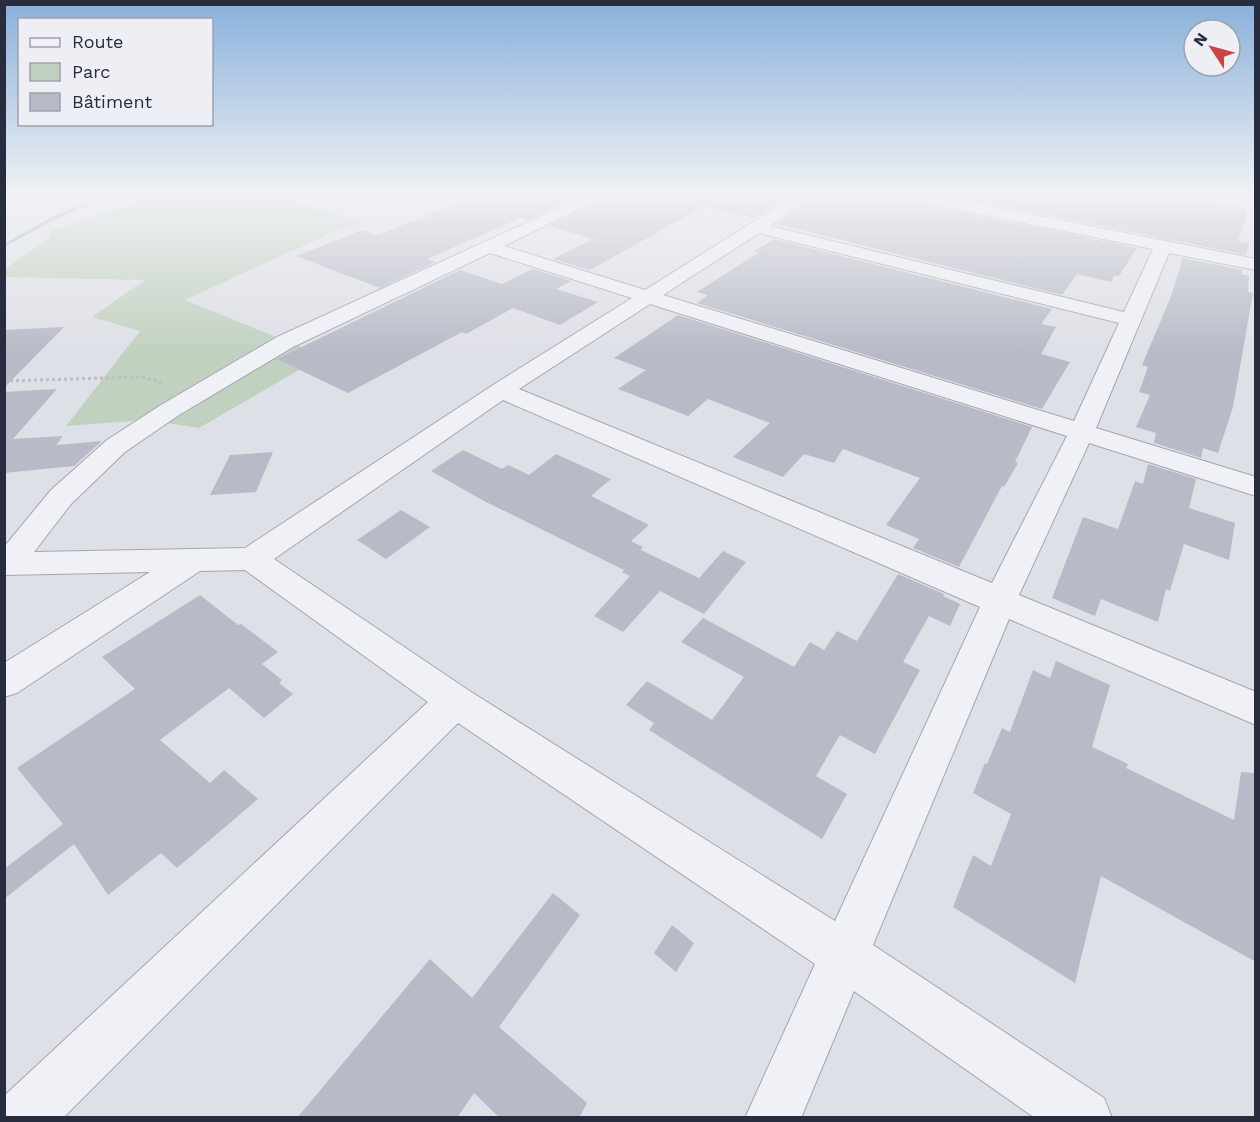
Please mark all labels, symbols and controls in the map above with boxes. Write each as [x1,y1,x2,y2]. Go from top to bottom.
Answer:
legend [18,18,213,126]
north arrow [1182,18,1242,78]
text: N [1189,29,1211,50]
text: Route [72,31,124,52]
text: Parc [72,61,110,82]
text: Bâtiment [72,91,152,112]

